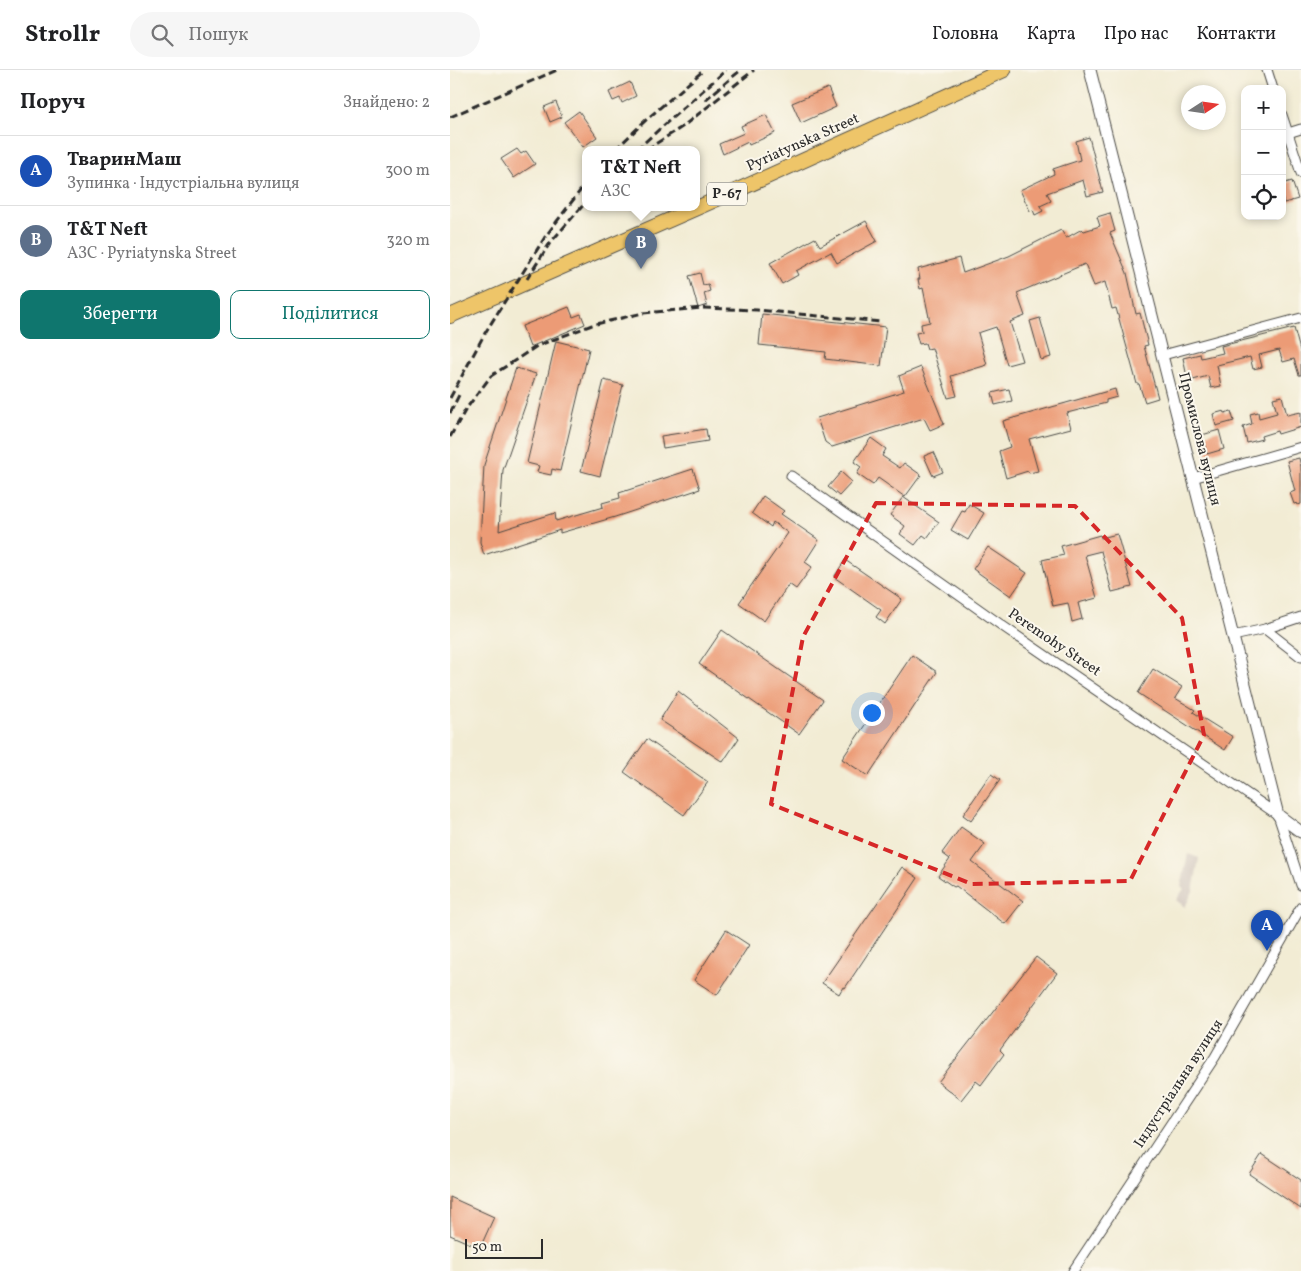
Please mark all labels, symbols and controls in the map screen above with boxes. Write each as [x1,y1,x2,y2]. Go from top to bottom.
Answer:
search box [130,12,480,57]
text: Strollr [25,18,100,52]
icon: search [148,21,176,49]
text: Пошук [188,22,248,48]
text: Головна [932,22,999,47]
text: Карта [1027,22,1076,47]
text: Про нас [1104,22,1169,47]
text: Контакти [1197,22,1276,47]
north arrow [1181,85,1226,130]
map controls [1241,85,1286,220]
button: + [1241,85,1286,130]
text: Поруч [20,88,85,117]
text: Знайдено: 2 [343,92,430,114]
street label: Pyriatynska Street [743,109,863,177]
button: − [1241,130,1286,175]
popup [582,146,700,211]
text: ТваринМаш [67,147,181,173]
text: T&T Neft [601,155,681,181]
text: A [30,160,42,182]
text: 300 m [385,160,430,182]
text: Зупинка · Індустріальна вулиця [67,173,299,195]
button: locate [1241,175,1286,220]
text: АЗС [601,181,631,203]
road number: Р-67 [707,182,747,206]
text: T&T Neft [67,217,148,243]
pin: B [625,228,657,269]
text: B [31,230,41,252]
text: 320 m [386,230,430,252]
text: АЗС · Pyriatynska Street [67,243,237,265]
button: Зберегти [20,290,220,339]
button: Поділитися [230,290,430,339]
street label: Промислова вулиця [1172,370,1226,508]
street label: Peremohy Street [1003,604,1105,682]
your location [859,700,885,726]
pin: A [1251,910,1283,951]
street label: Індустріальна вулиця [1129,1015,1229,1153]
scale bar [465,1236,542,1259]
text: 50 m [472,1238,502,1257]

